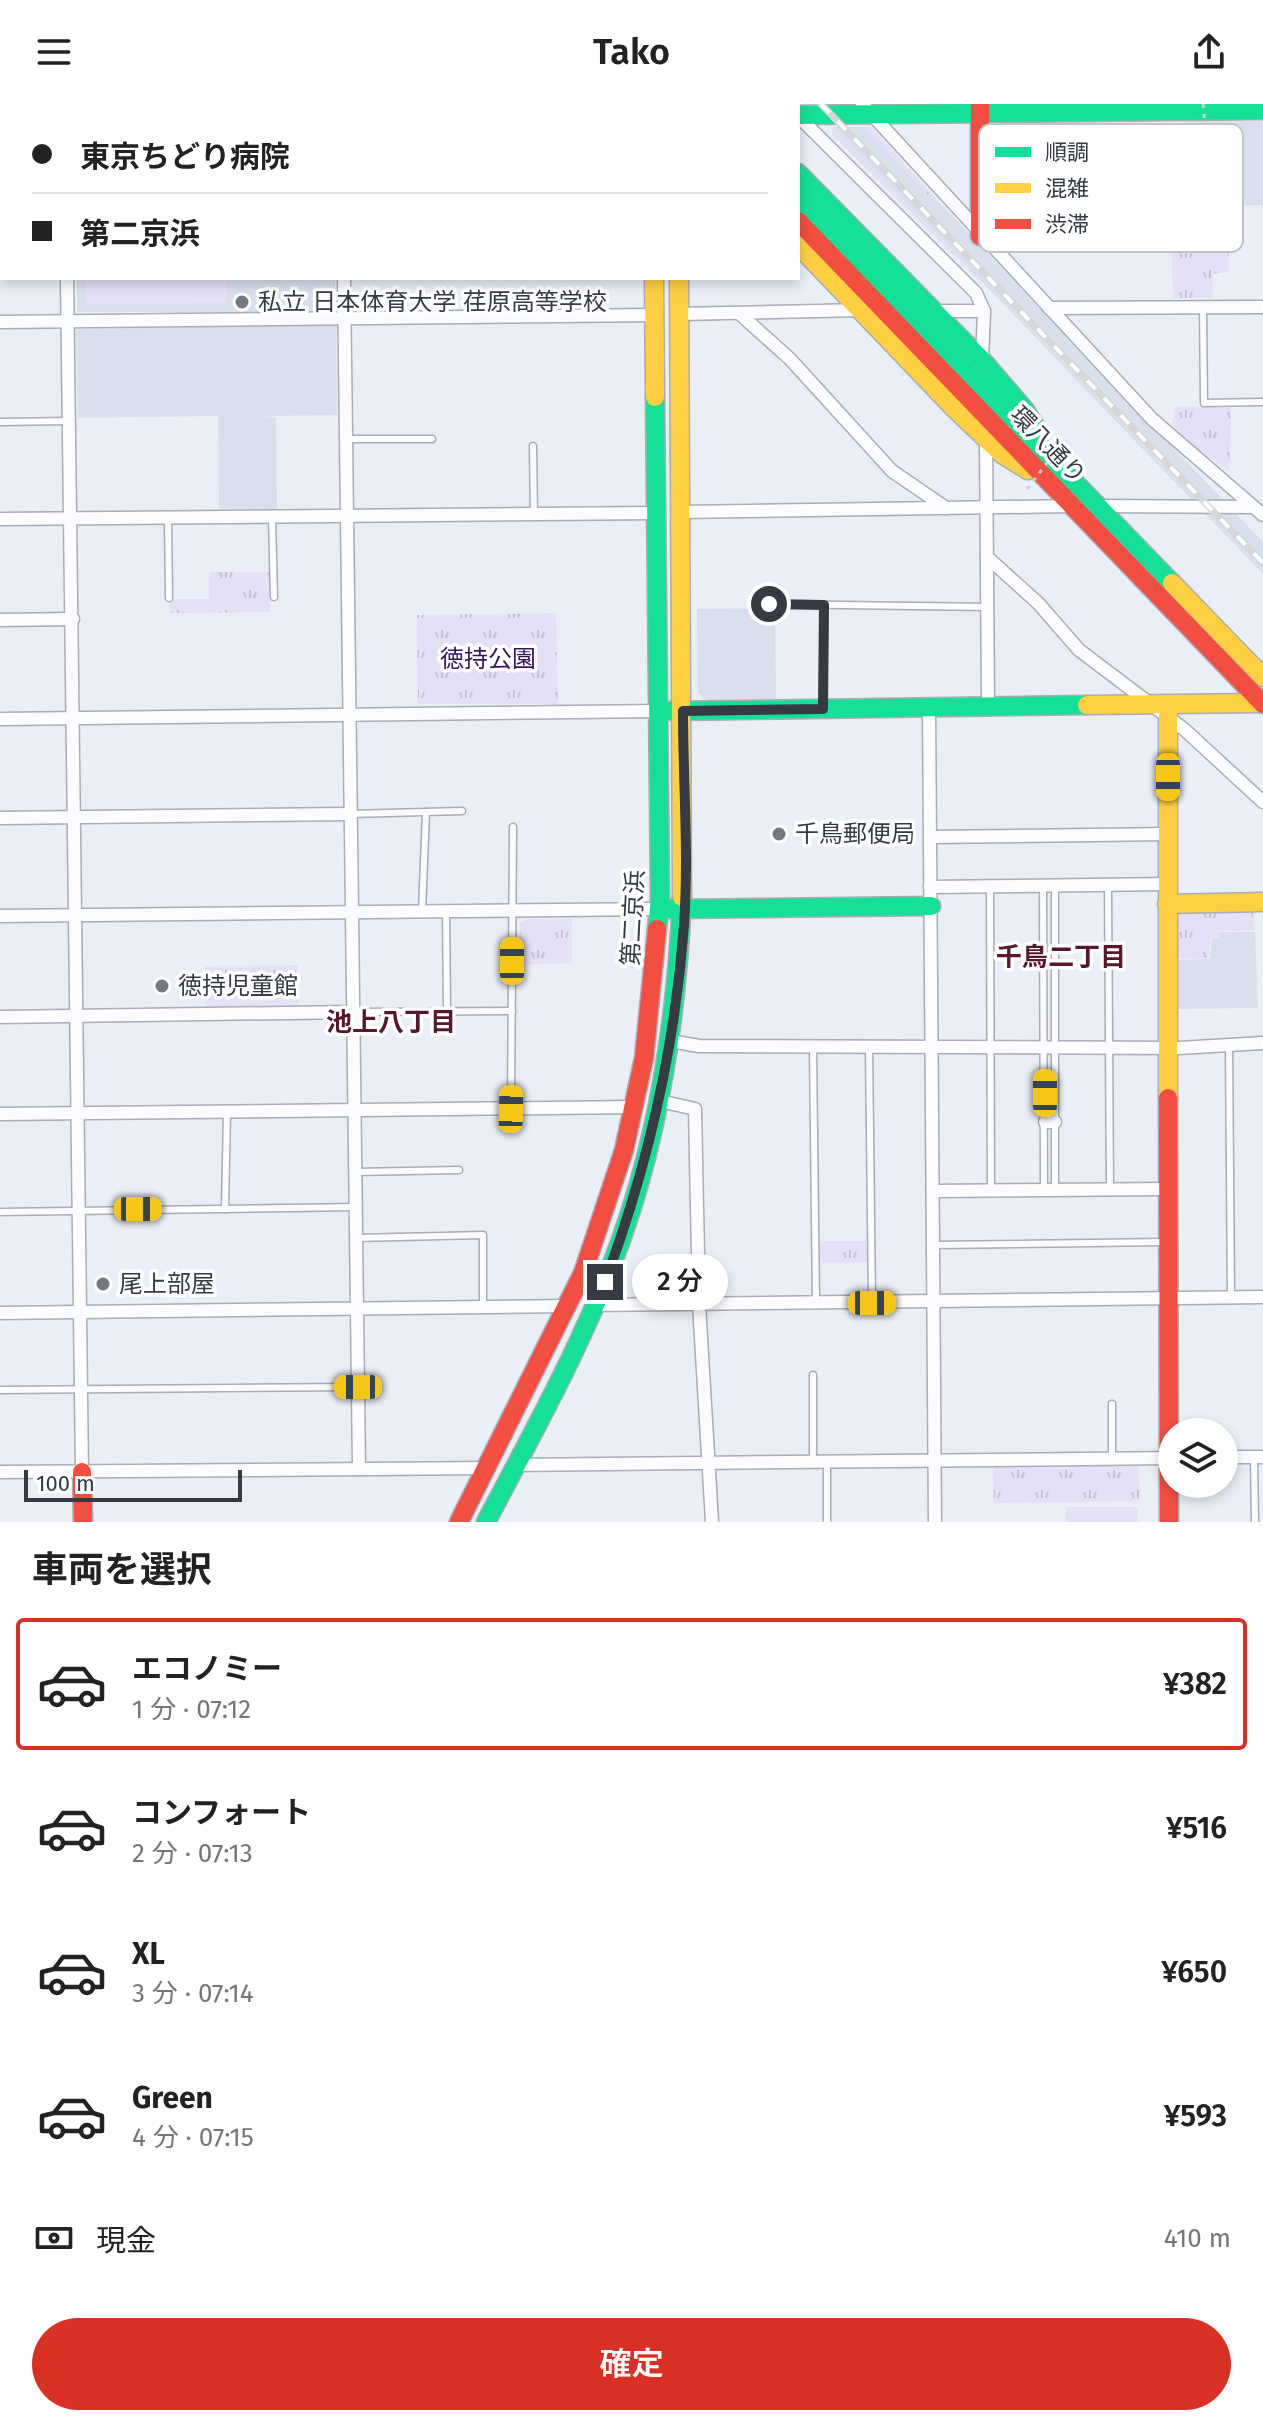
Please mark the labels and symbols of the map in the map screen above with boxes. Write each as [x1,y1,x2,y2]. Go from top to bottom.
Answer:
legend [979,124,1243,252]
text: 順調 [1045,139,1089,166]
text: 混雑 [1045,175,1089,202]
text: 渋滞 [1045,211,1089,238]
place label: 私立 日本体育大学 荏原高等学校 [258,288,607,316]
marker: 私立 日本体育大学 荏原高等学校 [233,293,251,311]
street label: 環八通り [1005,401,1091,489]
route start [751,586,787,622]
park label: 徳持公園 [440,645,536,673]
car [1156,753,1180,801]
place label: 千鳥郵便局 [795,820,915,848]
marker: 千鳥郵便局 [770,825,788,843]
street label: 第二京浜 [617,869,649,967]
car [500,937,524,985]
district label: 千鳥二丁目 [996,942,1126,973]
place label: 徳持児童館 [178,972,298,1000]
marker: 徳持児童館 [153,977,171,995]
district label: 池上八丁目 [326,1007,456,1038]
car [1033,1069,1057,1117]
car [499,1085,523,1133]
car [114,1197,162,1221]
callout: 2 分 [633,1254,729,1310]
route end [587,1264,623,1300]
place label: 尾上部屋 [119,1270,215,1298]
marker: 尾上部屋 [94,1275,112,1293]
car [848,1291,896,1315]
car [334,1375,382,1399]
scale bar [24,1466,242,1502]

